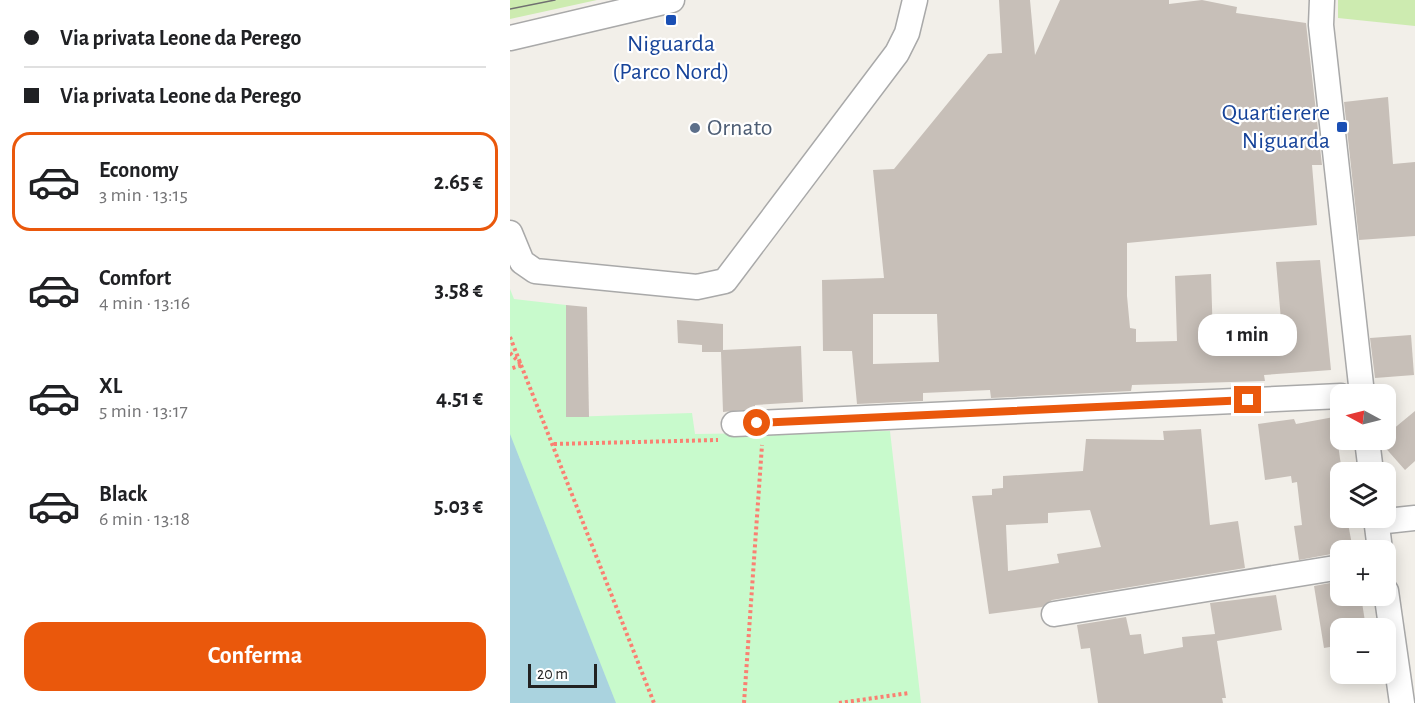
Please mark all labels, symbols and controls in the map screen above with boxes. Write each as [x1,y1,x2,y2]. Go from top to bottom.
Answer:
marker: Niguarda (Parco Nord) [664,13,678,27]
text: Via privata Leone da Perego [60,27,301,49]
place label: Niguarda (Parco Nord) [612,32,730,84]
text: Via privata Leone da Perego [60,85,301,107]
place label: Quartierere Niguarda [1222,101,1330,153]
place label: Ornato [707,116,773,140]
marker: Quartierere Niguarda [1335,120,1349,134]
marker: Ornato [688,121,702,135]
icon: car [27,155,81,209]
text: Economy [99,159,179,181]
text: 2.65 € [434,171,483,193]
text: 3 min · 13:15 [99,185,188,205]
icon: car [27,263,81,317]
text: Comfort [99,267,171,289]
text: 3.58 € [435,279,483,301]
text: 4 min · 13:16 [99,293,190,313]
callout: 1 min [1198,313,1298,355]
text: 1 min [1226,325,1269,345]
icon: car [27,371,81,425]
text: XL [99,375,122,397]
north arrow [1330,384,1396,450]
map controls [1330,384,1396,684]
route end [1234,386,1261,413]
text: 4.51 € [436,387,483,409]
text: 5 min · 13:17 [99,401,188,421]
route start [743,409,770,436]
button: layers [1330,462,1396,528]
icon: car [27,479,81,533]
text: Black [99,483,147,505]
text: 5.03 € [434,495,483,517]
text: 6 min · 13:18 [99,509,190,529]
button: + [1330,540,1396,606]
button: − [1330,618,1396,684]
button: Conferma [24,622,486,691]
scale bar [528,661,597,688]
text: 20 m [537,666,568,682]

